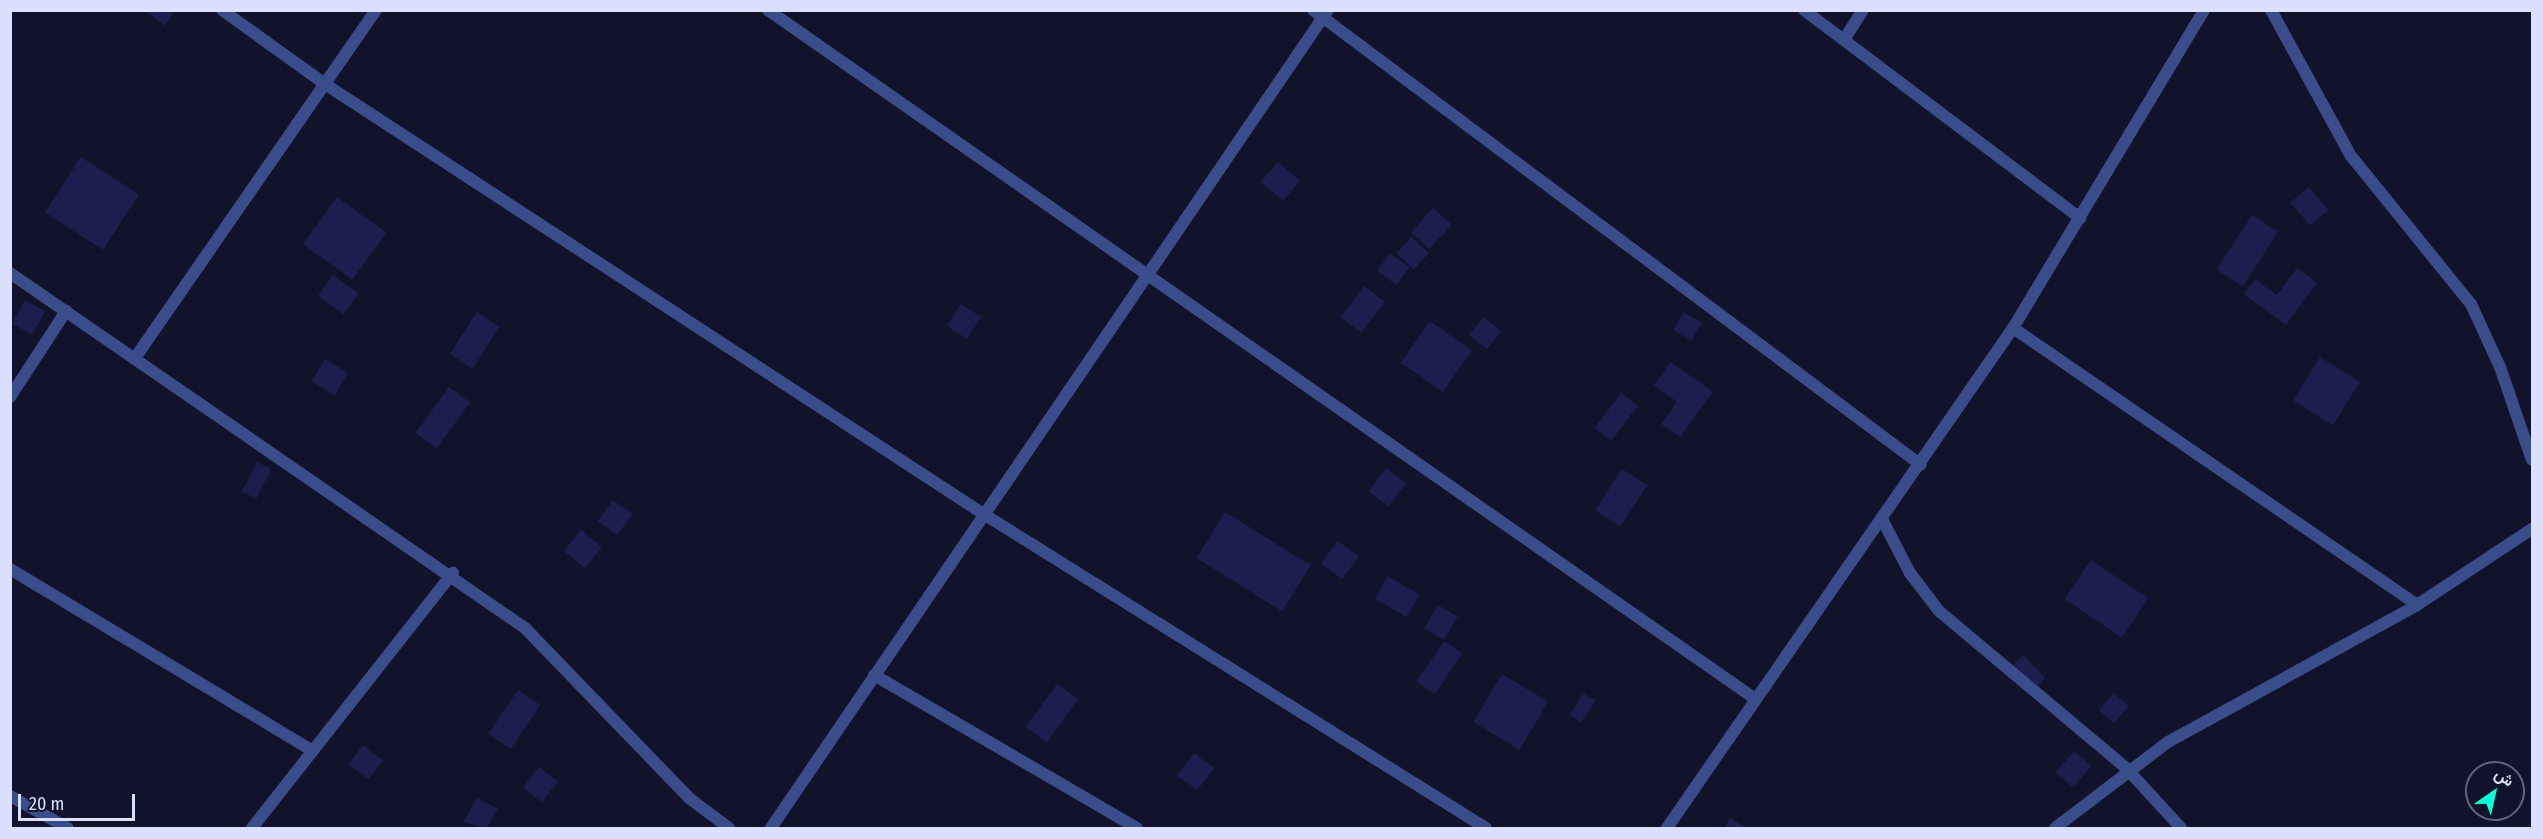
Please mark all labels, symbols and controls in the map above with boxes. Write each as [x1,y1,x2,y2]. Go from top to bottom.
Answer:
north arrow [2465,761,2525,821]
text: ش [2491,764,2518,791]
scale bar [21,782,138,820]
text: 20 m [29,793,64,815]

